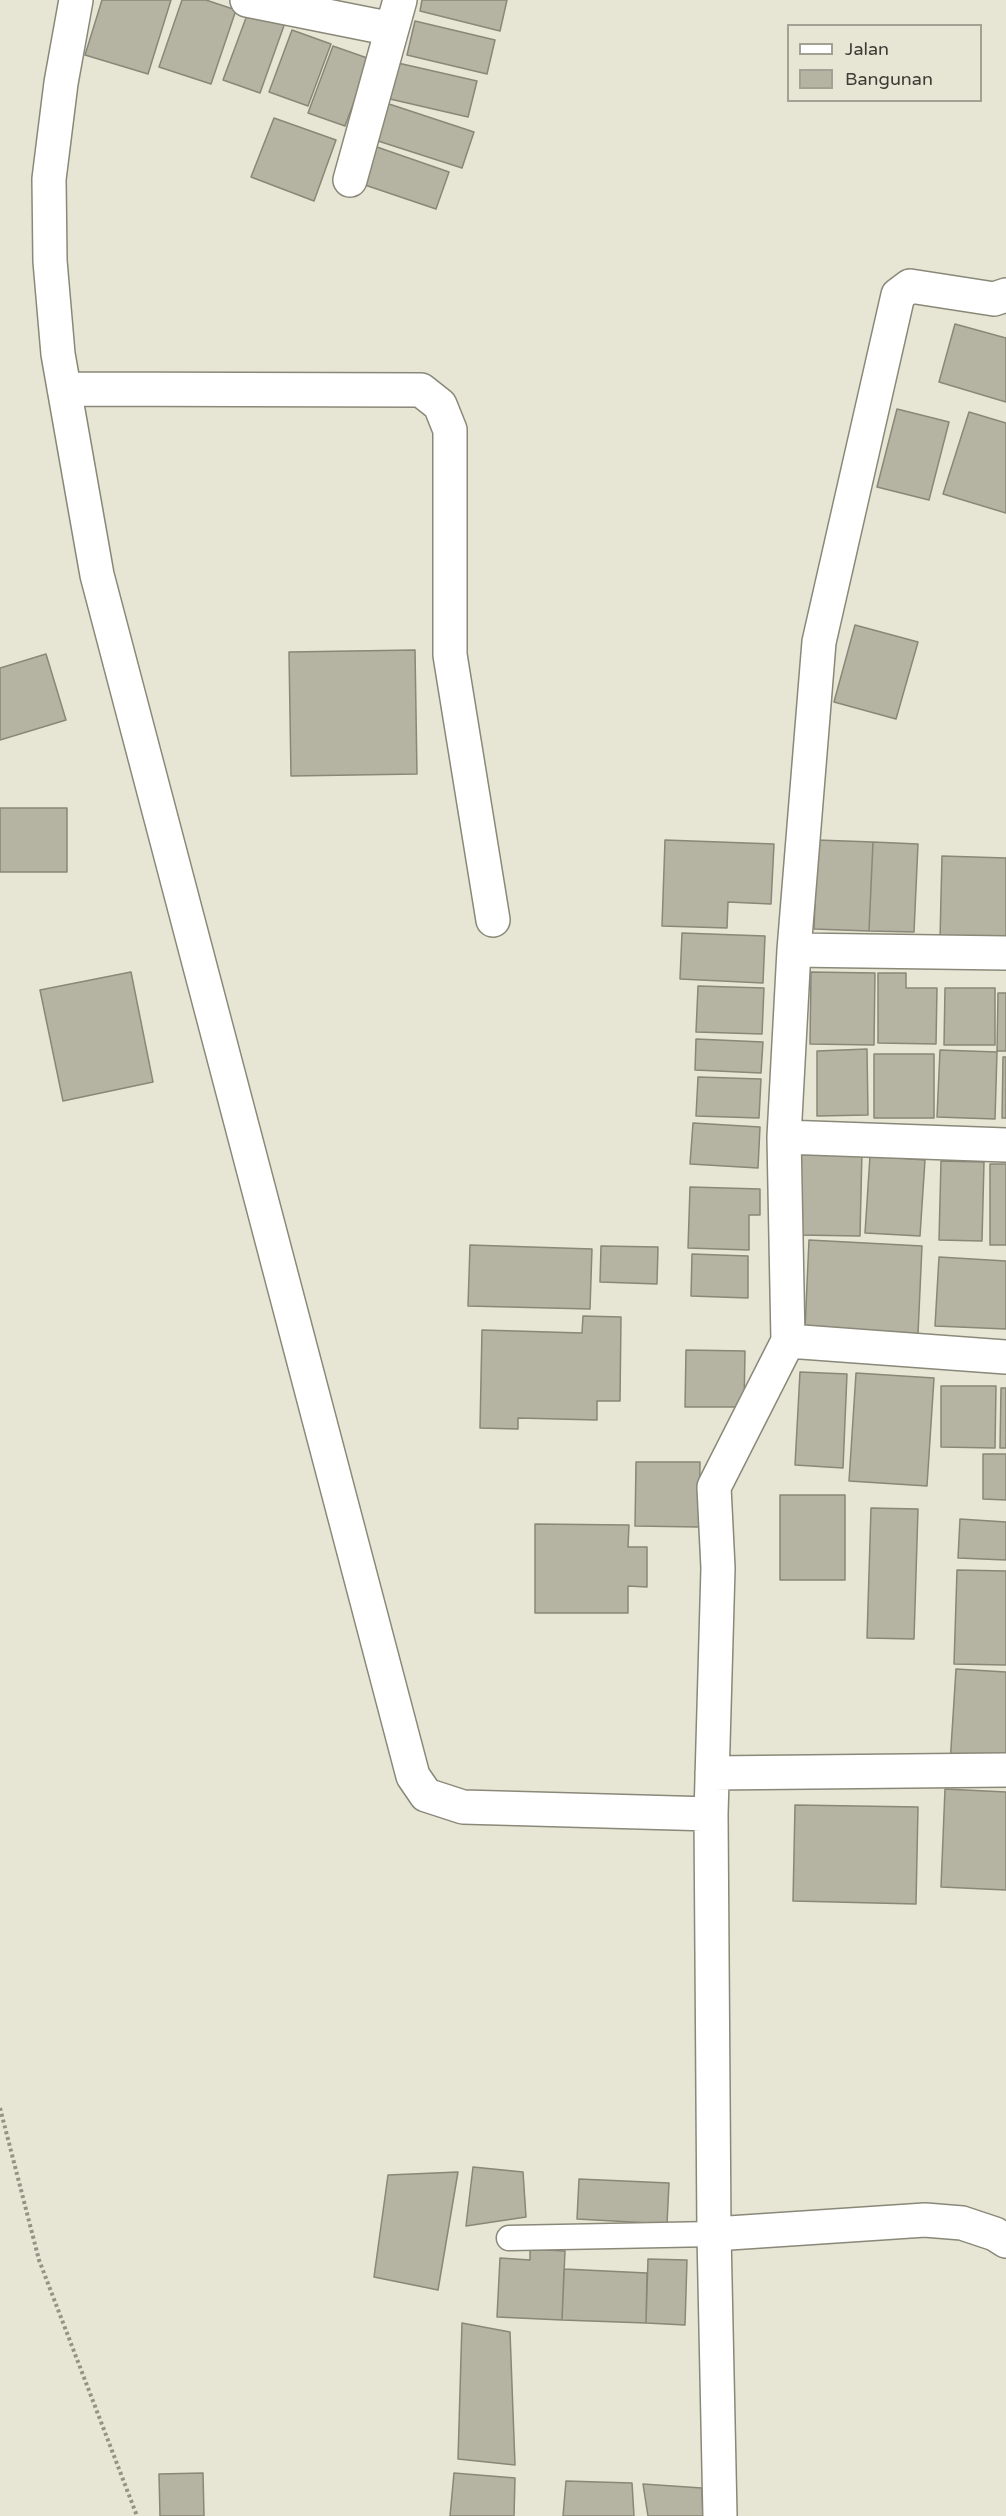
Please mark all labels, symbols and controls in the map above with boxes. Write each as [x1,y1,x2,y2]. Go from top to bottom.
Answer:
legend [787,24,982,102]
text: Jalan [845,38,889,60]
text: Bangunan [845,68,933,90]

